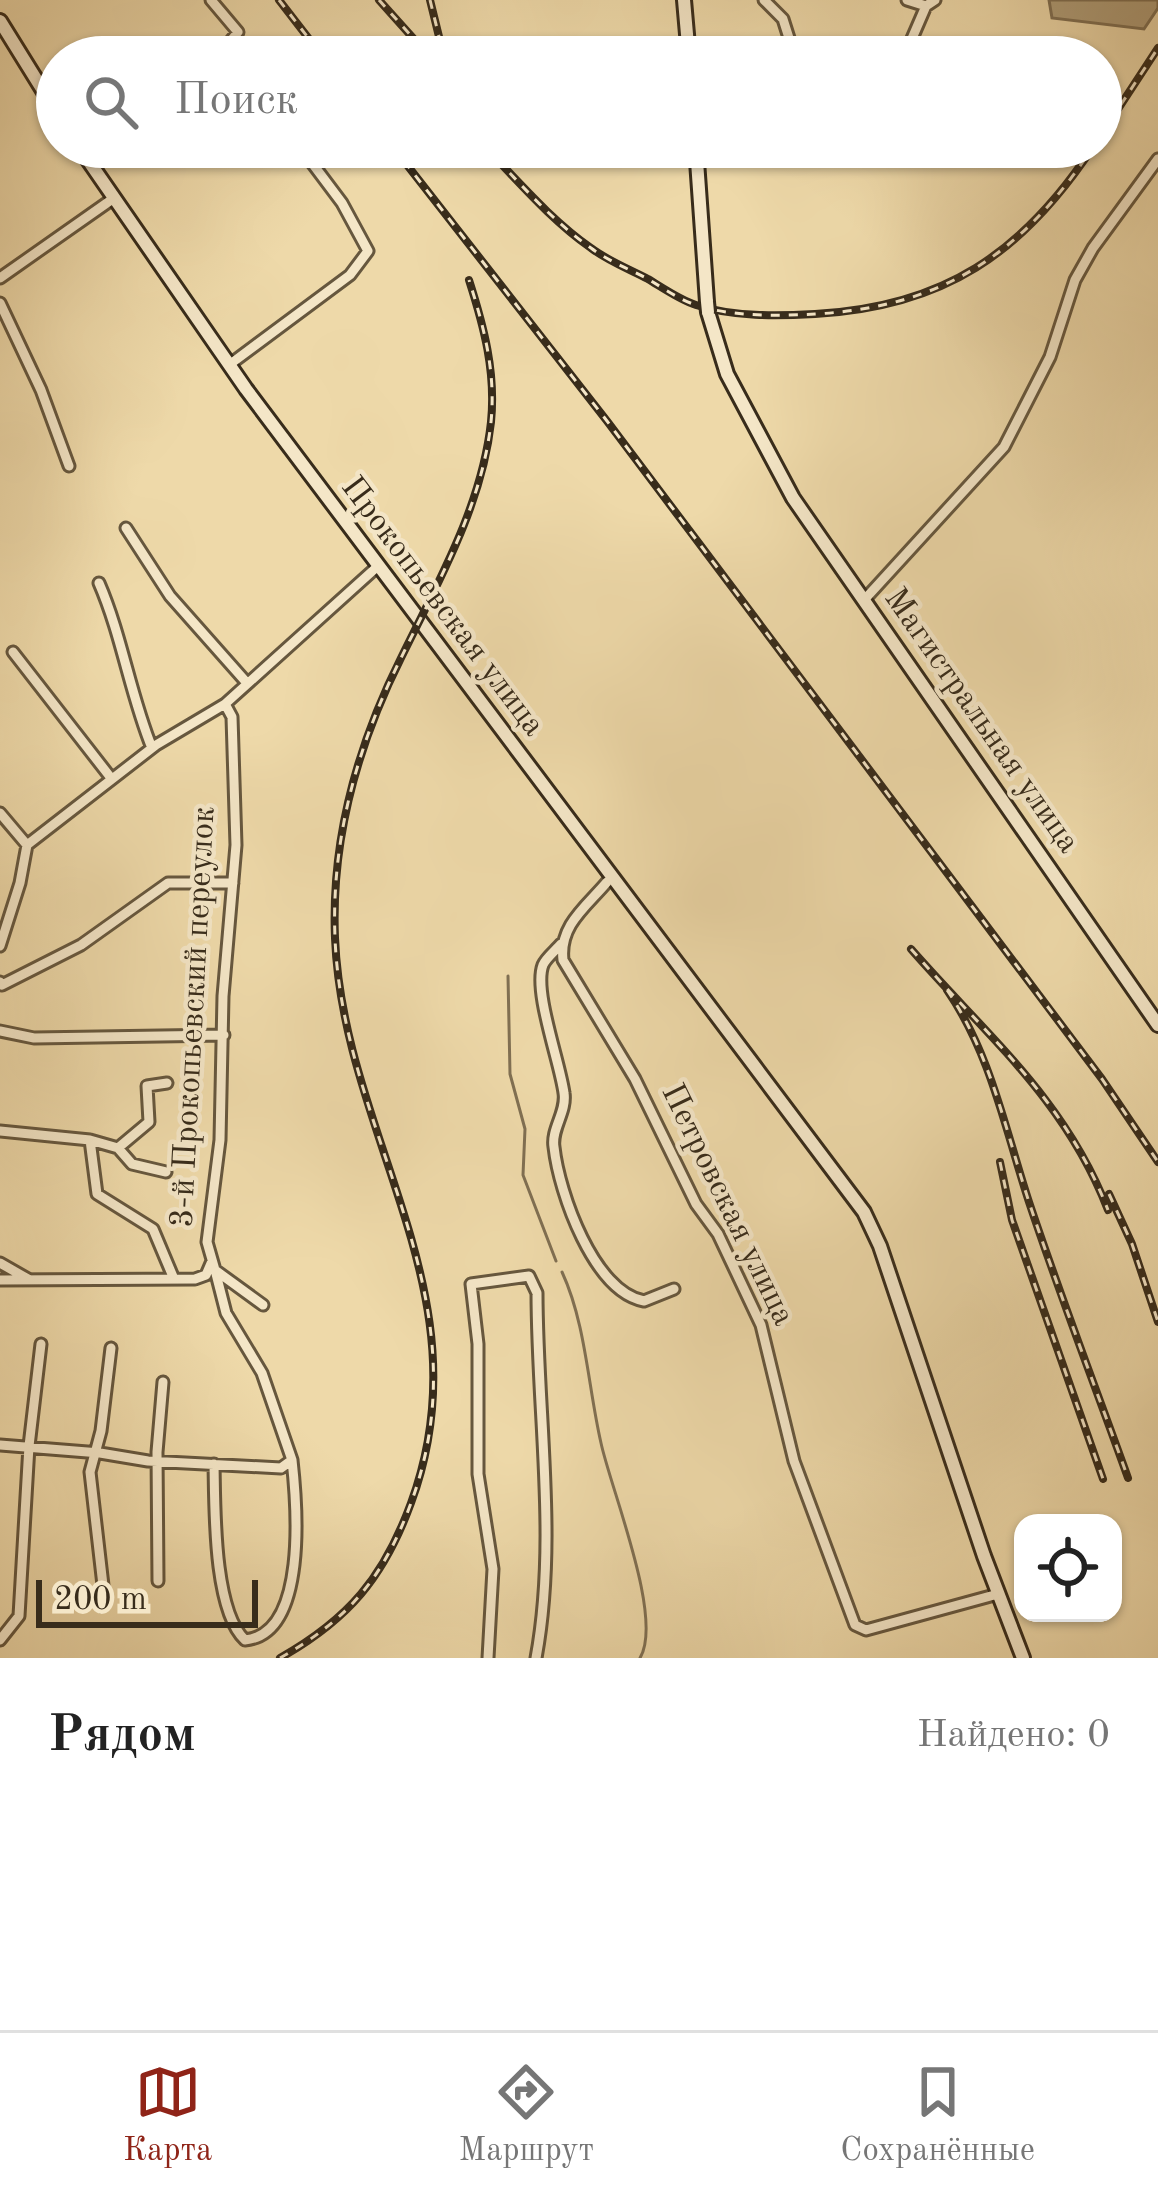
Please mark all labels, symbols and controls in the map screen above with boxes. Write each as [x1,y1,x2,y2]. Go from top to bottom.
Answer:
search box [36,36,1122,168]
icon: search [78,69,144,135]
text: Поиск [174,79,298,124]
street label: Прокопьевская улица [334,471,550,743]
street label: Магистральная улица [877,583,1085,859]
street label: 3-й Прокопьевский переулок [166,806,222,1228]
street label: Петровская улица [654,1079,800,1331]
map controls [1014,1514,1122,1622]
button: locate [1014,1514,1122,1622]
scale bar [36,1574,258,1627]
text: 200 m [54,1584,147,1617]
text: Рядом [48,1711,196,1762]
text: Найдено: 0 [917,1716,1110,1755]
tab: Карта [123,2059,212,2172]
tab: Маршрут [459,2059,594,2172]
tab: Сохранённые [840,2059,1035,2172]

